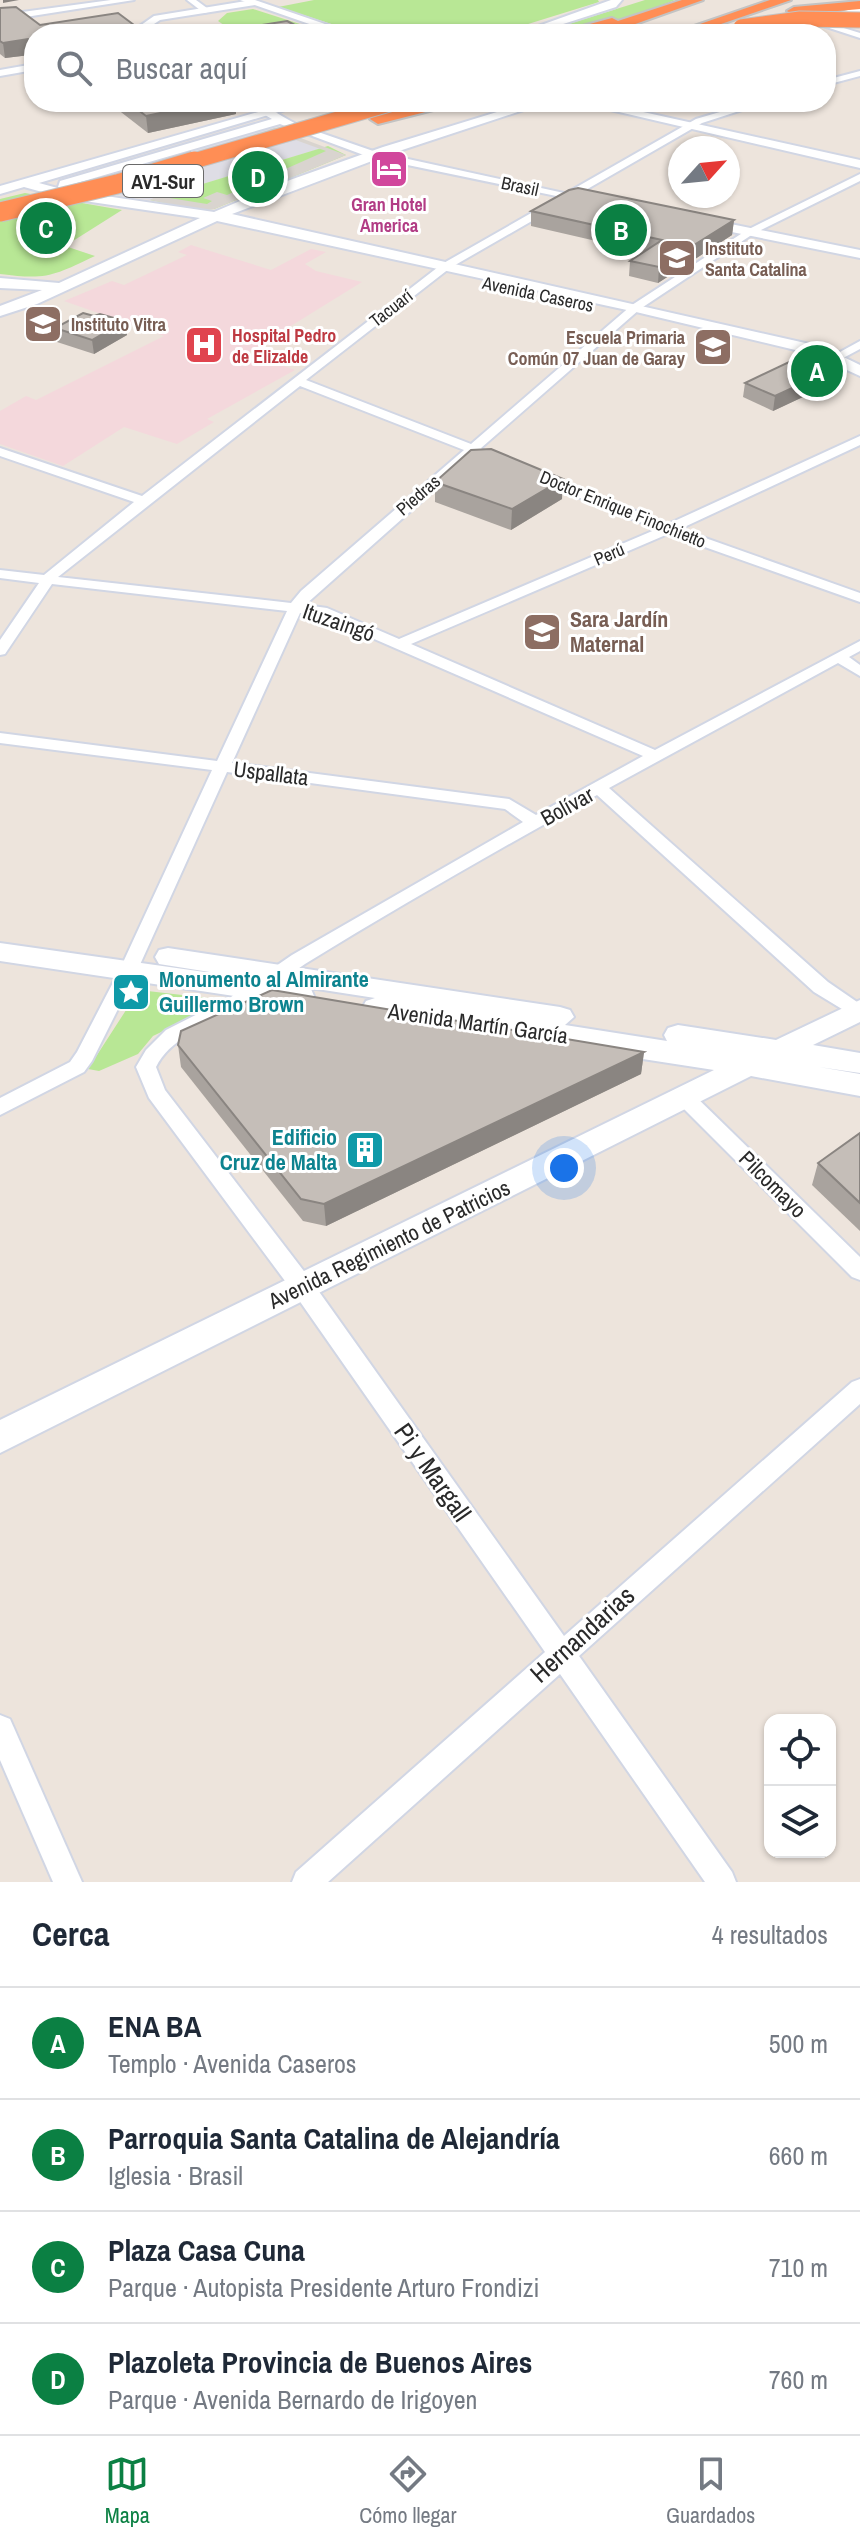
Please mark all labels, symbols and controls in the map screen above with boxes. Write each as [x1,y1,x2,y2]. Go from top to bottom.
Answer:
search box [24,24,836,112]
icon: search [52,46,96,90]
text: Buscar aquí [116,48,247,88]
north arrow [668,136,740,208]
pin: D [232,147,284,207]
hotel icon: Gran Hotel America [368,148,410,190]
road number: AV1-Sur [123,165,203,197]
street label: Brasil [499,170,541,202]
place label: Gran Hotel America [351,192,427,238]
pin: C [20,198,72,258]
pin: B [595,200,647,260]
place label: Instituto Santa Catalina [705,236,808,282]
school or university icon: Instituto Santa Catalina [656,237,698,279]
street label: Avenida Caseros [479,270,596,318]
street label: Tacuarí [364,283,419,333]
school or university icon: Instituto Vitra [22,303,64,345]
place label: Instituto Vitra [71,312,167,337]
place label: Hospital Pedro de Elizalde [232,323,336,369]
hospital icon: Hospital Pedro de Elizalde [183,324,225,366]
place label: Escuela Primaria Común 07 Juan de Garay [508,325,686,371]
school or university icon: Escuela Primaria Común 07 Juan de Garay [692,326,734,368]
pin: A [791,341,843,401]
street label: Doctor Enrique Finochietto [536,464,710,554]
street label: Piedras [391,469,445,521]
street label: Perú [590,536,628,572]
street label: Ituzaingó [299,596,379,648]
place label: Sara Jardín Maternal [570,604,668,659]
school or university icon: Sara Jardín Maternal [521,611,563,653]
street label: Uspallata [232,754,310,792]
street label: Bolívar [535,779,599,833]
place label: Monumento al Almirante Guillermo Brown [159,964,369,1019]
place icon: Monumento al Almirante Guillermo Brown [110,971,152,1013]
street label: Avenida Martín García [385,995,570,1050]
place label: Edificio Cruz de Malta [220,1122,337,1177]
building icon: Edificio Cruz de Malta [344,1129,386,1171]
street label: Pilcomayo [733,1144,813,1224]
your location [544,1148,584,1188]
street label: Avenida Regimiento de Patricios [262,1172,515,1316]
street label: Pi y Margall [386,1416,480,1528]
street label: Hernandarias [522,1578,642,1690]
map controls [764,1714,836,1858]
button: locate [764,1714,836,1786]
button: layers [764,1786,836,1858]
text: Cerca [32,1911,110,1957]
text: 4 resultados [712,1917,828,1952]
text: ENA BA [108,2006,201,2046]
text: A [50,2026,66,2061]
text: 500 m [769,2026,828,2061]
text: Templo · Avenida Caseros [108,2046,357,2081]
text: Parroquia Santa Catalina de Alejandría [108,2118,560,2158]
text: B [50,2138,66,2173]
text: 660 m [769,2138,828,2173]
text: Iglesia · Brasil [108,2158,243,2193]
text: Plaza Casa Cuna [108,2230,305,2270]
text: C [50,2250,66,2285]
text: 710 m [769,2250,828,2285]
text: Parque · Autopista Presidente Arturo Frondizi [108,2270,539,2305]
text: Plazoleta Provincia de Buenos Aires [108,2342,532,2382]
text: D [50,2362,66,2397]
text: 760 m [769,2362,828,2397]
text: Parque · Avenida Bernardo de Irigoyen [108,2382,477,2417]
tab: Mapa [105,2452,150,2530]
tab: Cómo llegar [359,2452,457,2530]
tab: Guardados [666,2452,755,2530]

